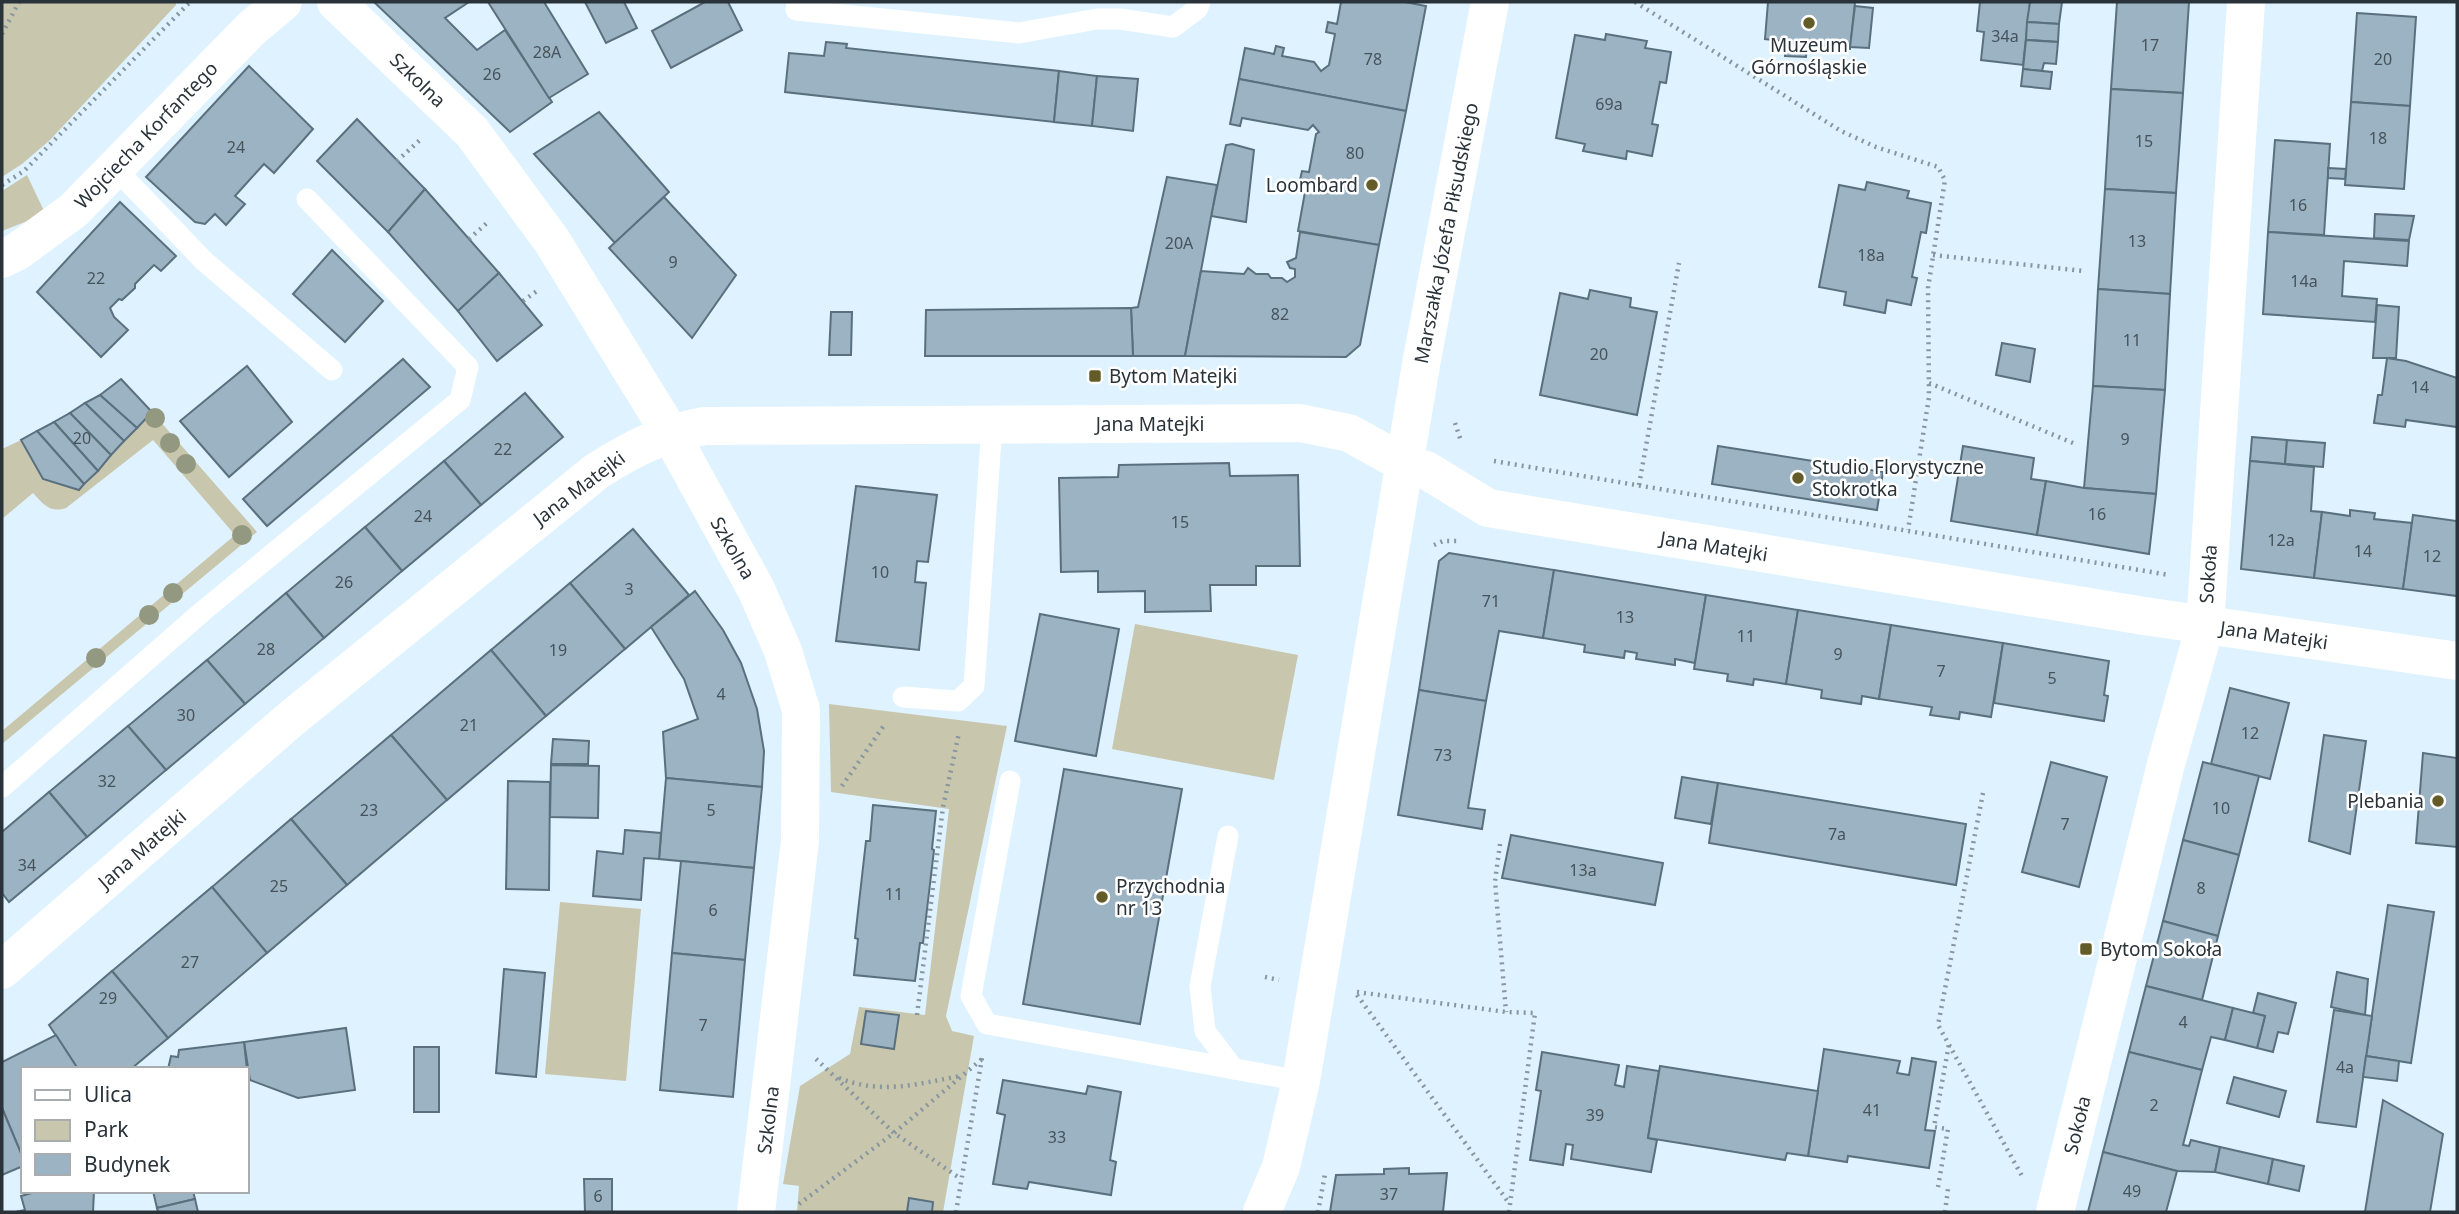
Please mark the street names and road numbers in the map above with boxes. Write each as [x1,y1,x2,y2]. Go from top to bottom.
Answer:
street label: Szkolna [384,47,452,113]
street label: Wojciecha Korfantego [69,56,223,214]
street label: Marszałka Józefa Piłsudskiego [1408,100,1484,366]
street label: Jana Matejki [1094,411,1204,437]
street label: Jana Matejki [526,445,630,532]
street label: Szkolna [705,512,761,584]
street label: Jana Matejki [1656,524,1770,567]
street label: Sokoła [2193,544,2223,604]
street label: Jana Matejki [2216,614,2330,655]
street label: Jana Matejki [91,804,192,896]
street label: Szkolna [751,1085,785,1155]
street label: Sokoła [2057,1093,2097,1157]

